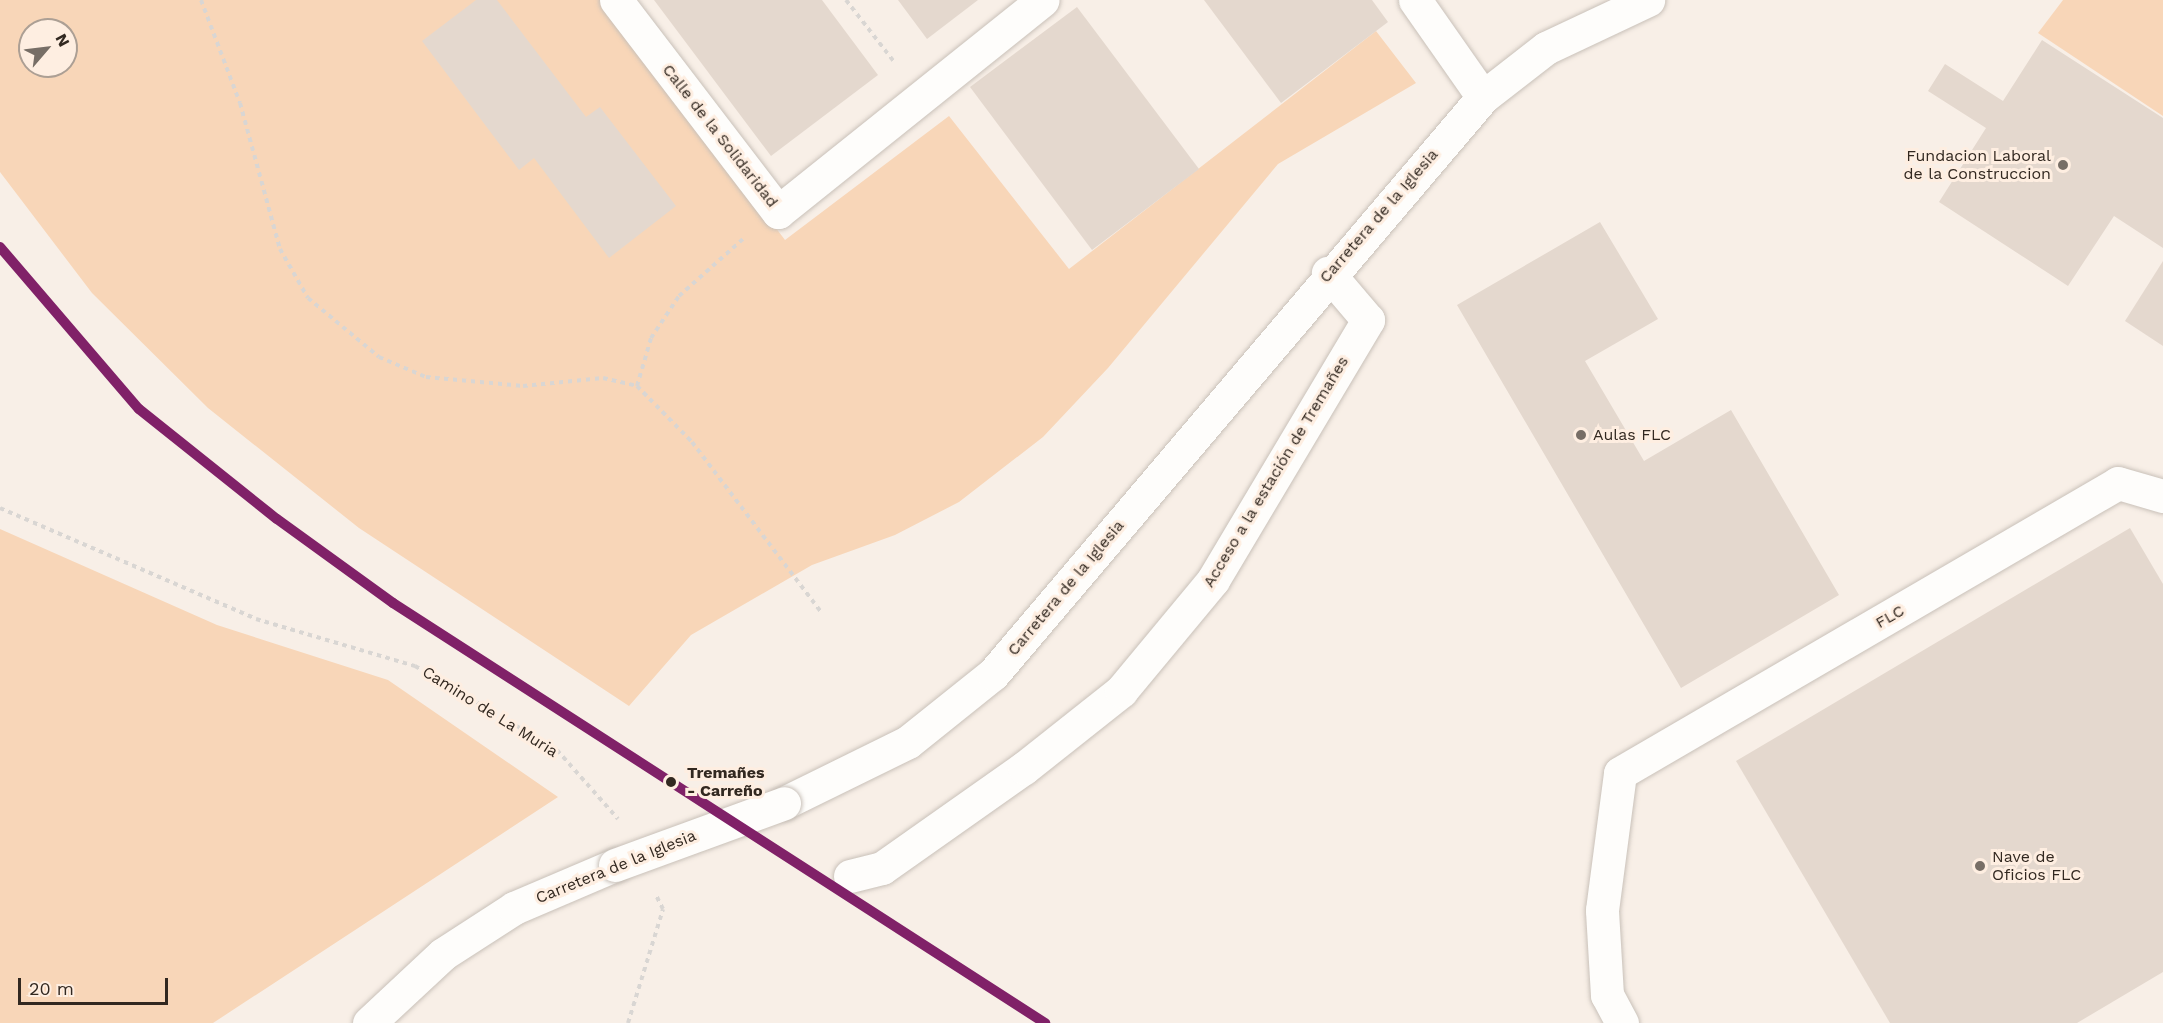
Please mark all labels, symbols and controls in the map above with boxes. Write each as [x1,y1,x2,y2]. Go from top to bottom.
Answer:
north arrow [18,18,78,78]
text: N [51,31,74,50]
street label: Calle de la Solidaridad [658,60,782,212]
street label: Carretera de la Iglesia [1315,145,1443,287]
place label: Fundacion Laboral de la Construccion [1903,146,2051,184]
marker: Fundacion Laboral de la Construccion [2056,158,2070,172]
street label: Acceso a la estación de Tremañes [1199,353,1353,591]
place label: Aulas FLC [1593,425,1671,445]
marker: Aulas FLC [1574,428,1588,442]
street label: Carretera de la Iglesia [1003,516,1129,660]
street label: FLC [1872,601,1908,633]
street label: Camino de La Muria [419,662,561,762]
place label: Tremañes - Carreño [687,763,765,801]
marker: Tremañes - Carreño [660,771,682,793]
street label: Carretera de la Iglesia [533,826,699,908]
place label: Nave de Oficios FLC [1992,847,2081,885]
marker: Nave de Oficios FLC [1973,859,1987,873]
scale bar [21,966,171,1004]
text: 20 m [29,978,74,999]

